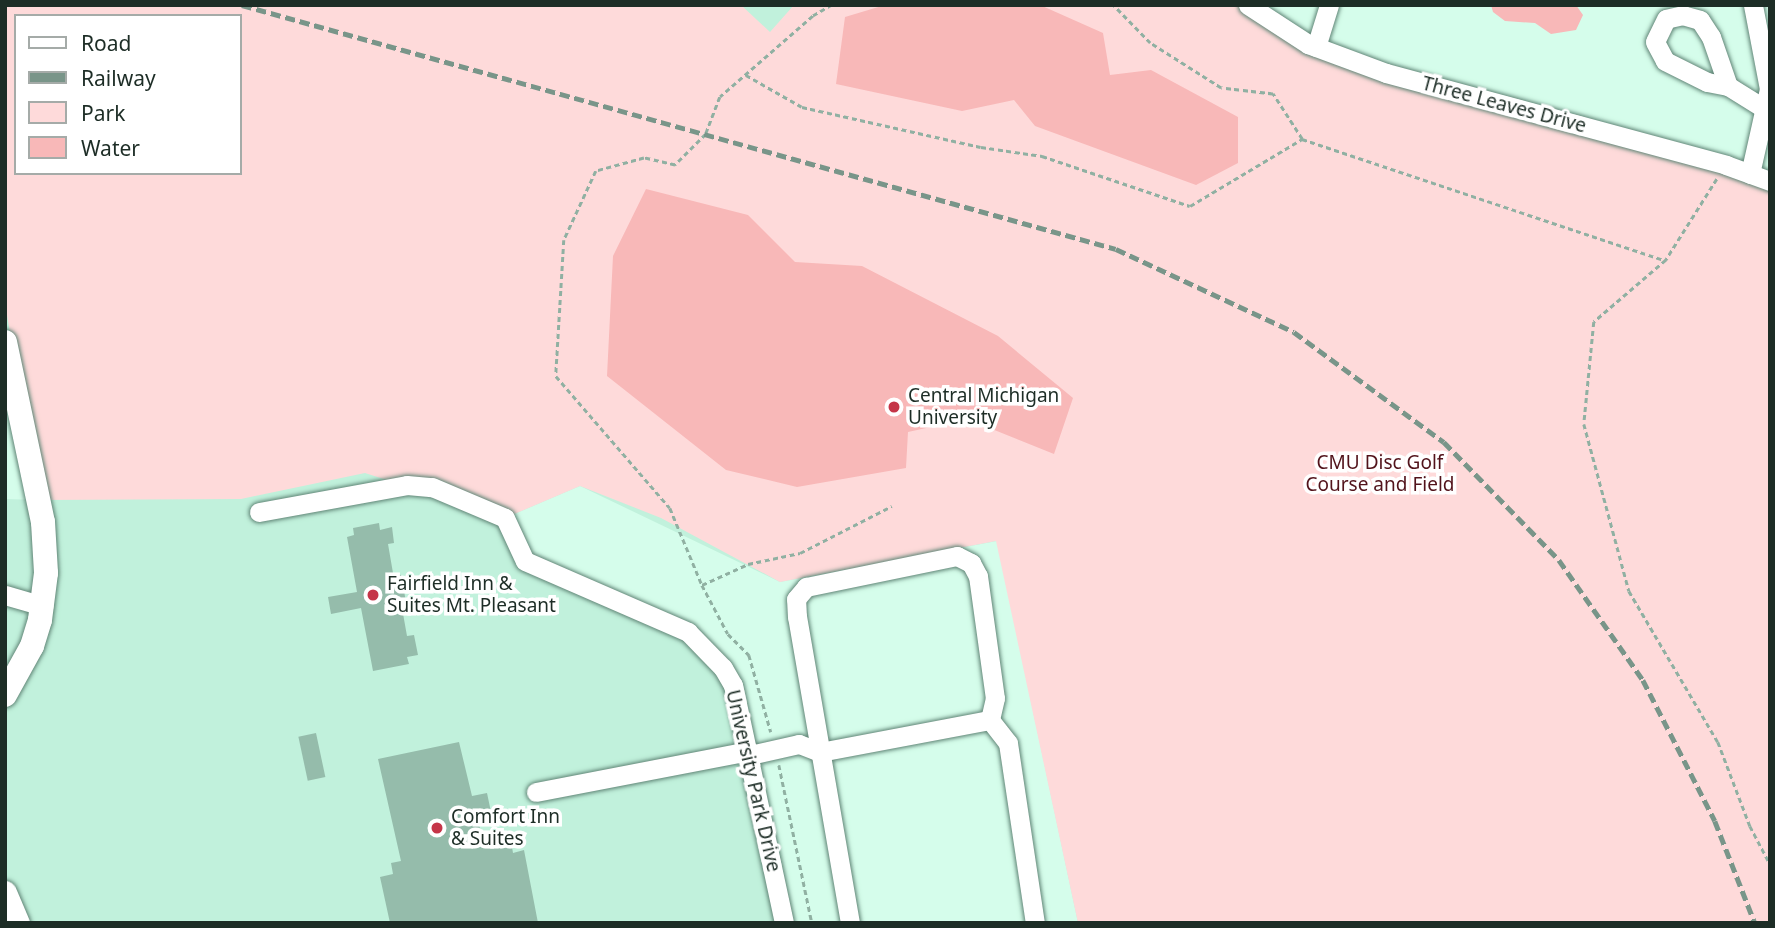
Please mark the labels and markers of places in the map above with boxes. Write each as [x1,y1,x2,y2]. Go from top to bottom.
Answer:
place label: Central Michigan University [908,385,1059,429]
marker: Central Michigan University [886,399,902,415]
place label: Fairfield Inn & Suites Mt. Pleasant [387,573,556,617]
marker: Fairfield Inn & Suites Mt. Pleasant [365,587,381,603]
place label: Comfort Inn & Suites [451,806,560,850]
marker: Comfort Inn & Suites [429,820,445,836]

